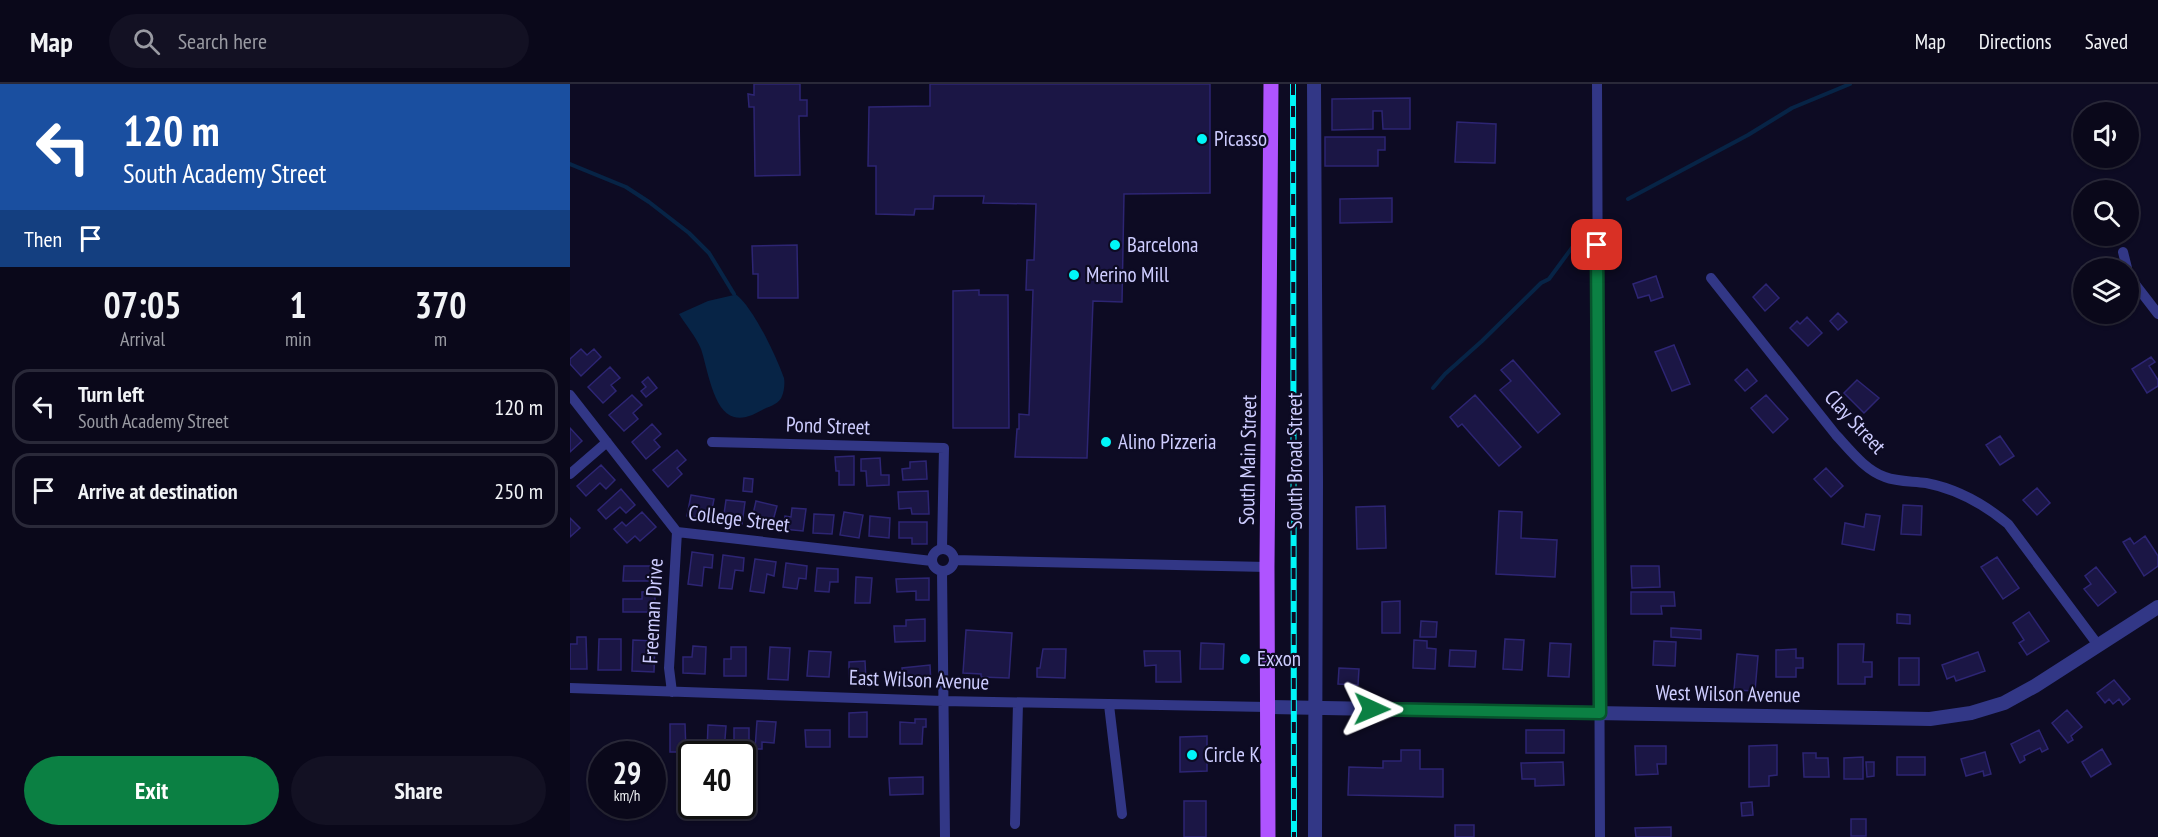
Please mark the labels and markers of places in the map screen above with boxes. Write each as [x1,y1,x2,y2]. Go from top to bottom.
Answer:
place label: Picasso [1214,125,1267,152]
marker: Picasso [1195,132,1209,146]
pin [1571,219,1622,270]
place label: Barcelona [1127,231,1198,258]
marker: Barcelona [1108,238,1122,252]
place label: Merino Mill [1086,261,1169,288]
marker: Merino Mill [1067,268,1081,282]
place label: Alino Pizzeria [1118,428,1216,455]
marker: Alino Pizzeria [1099,435,1113,449]
place label: Exxon [1257,645,1301,672]
marker: Exxon [1238,652,1252,666]
place label: Circle K [1204,741,1260,768]
marker: Circle K [1185,748,1199,762]

